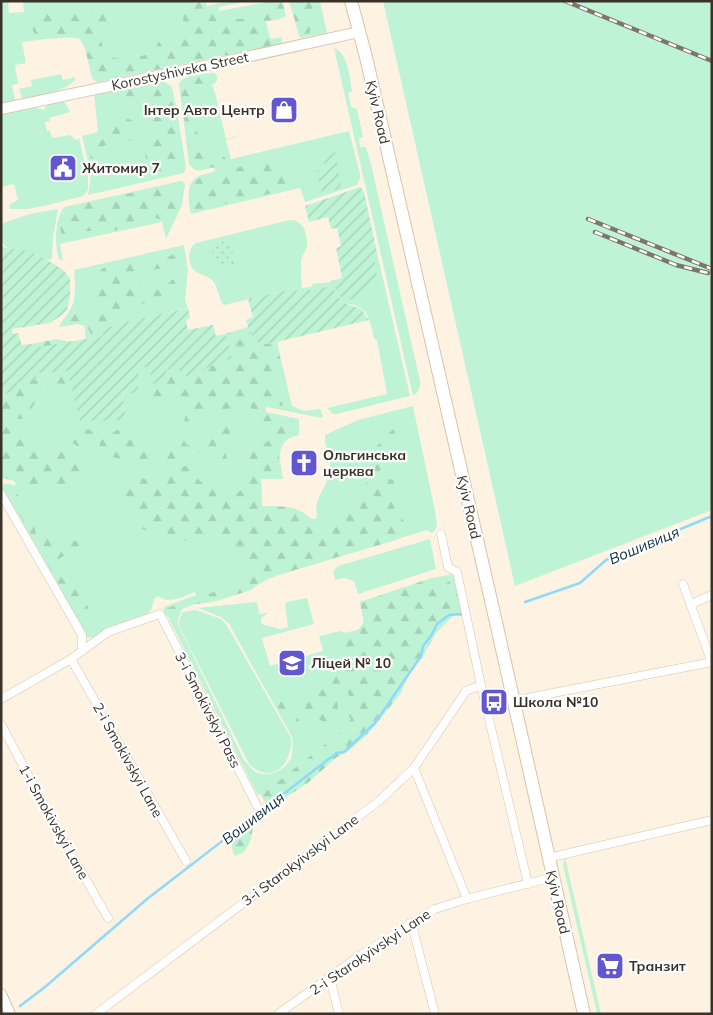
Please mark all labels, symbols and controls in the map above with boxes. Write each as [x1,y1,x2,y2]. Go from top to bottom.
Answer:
street label: Korostyshivska Street [110,48,250,94]
street label: Kyiv Road [362,78,394,146]
shop icon: Інтер Авто Центр [269,95,299,125]
place label: Інтер Авто Центр [144,101,265,119]
public building icon: Житомир 7 [48,153,78,183]
place label: Житомир 7 [82,159,160,177]
place label: Ольгинська церква [323,446,406,480]
church icon: Ольгинська церква [289,448,319,478]
street label: Kyiv Road [453,473,485,541]
water label: Вошивиця [606,522,682,568]
school or university icon: Ліцей № 10 [277,648,307,678]
street label: 3-i Smokivskyi Pass [171,649,245,771]
place label: Ліцей № 10 [311,654,391,672]
bus stop icon: Школа №10 [479,687,509,717]
place label: Школа №10 [513,693,598,711]
street label: 2-i Smokivskyi Lane [89,699,167,821]
street label: 1-i Smokivskyi Lane [15,761,93,883]
water label: Вошивиця [218,787,288,849]
street label: 3-i Starokyivskyi Lane [238,810,362,910]
street label: Kyiv Road [542,868,574,936]
street label: 2-i Starokyivskyi Lane [306,905,434,999]
supermarket icon: Транзит [595,951,625,981]
place label: Транзит [629,957,686,975]

